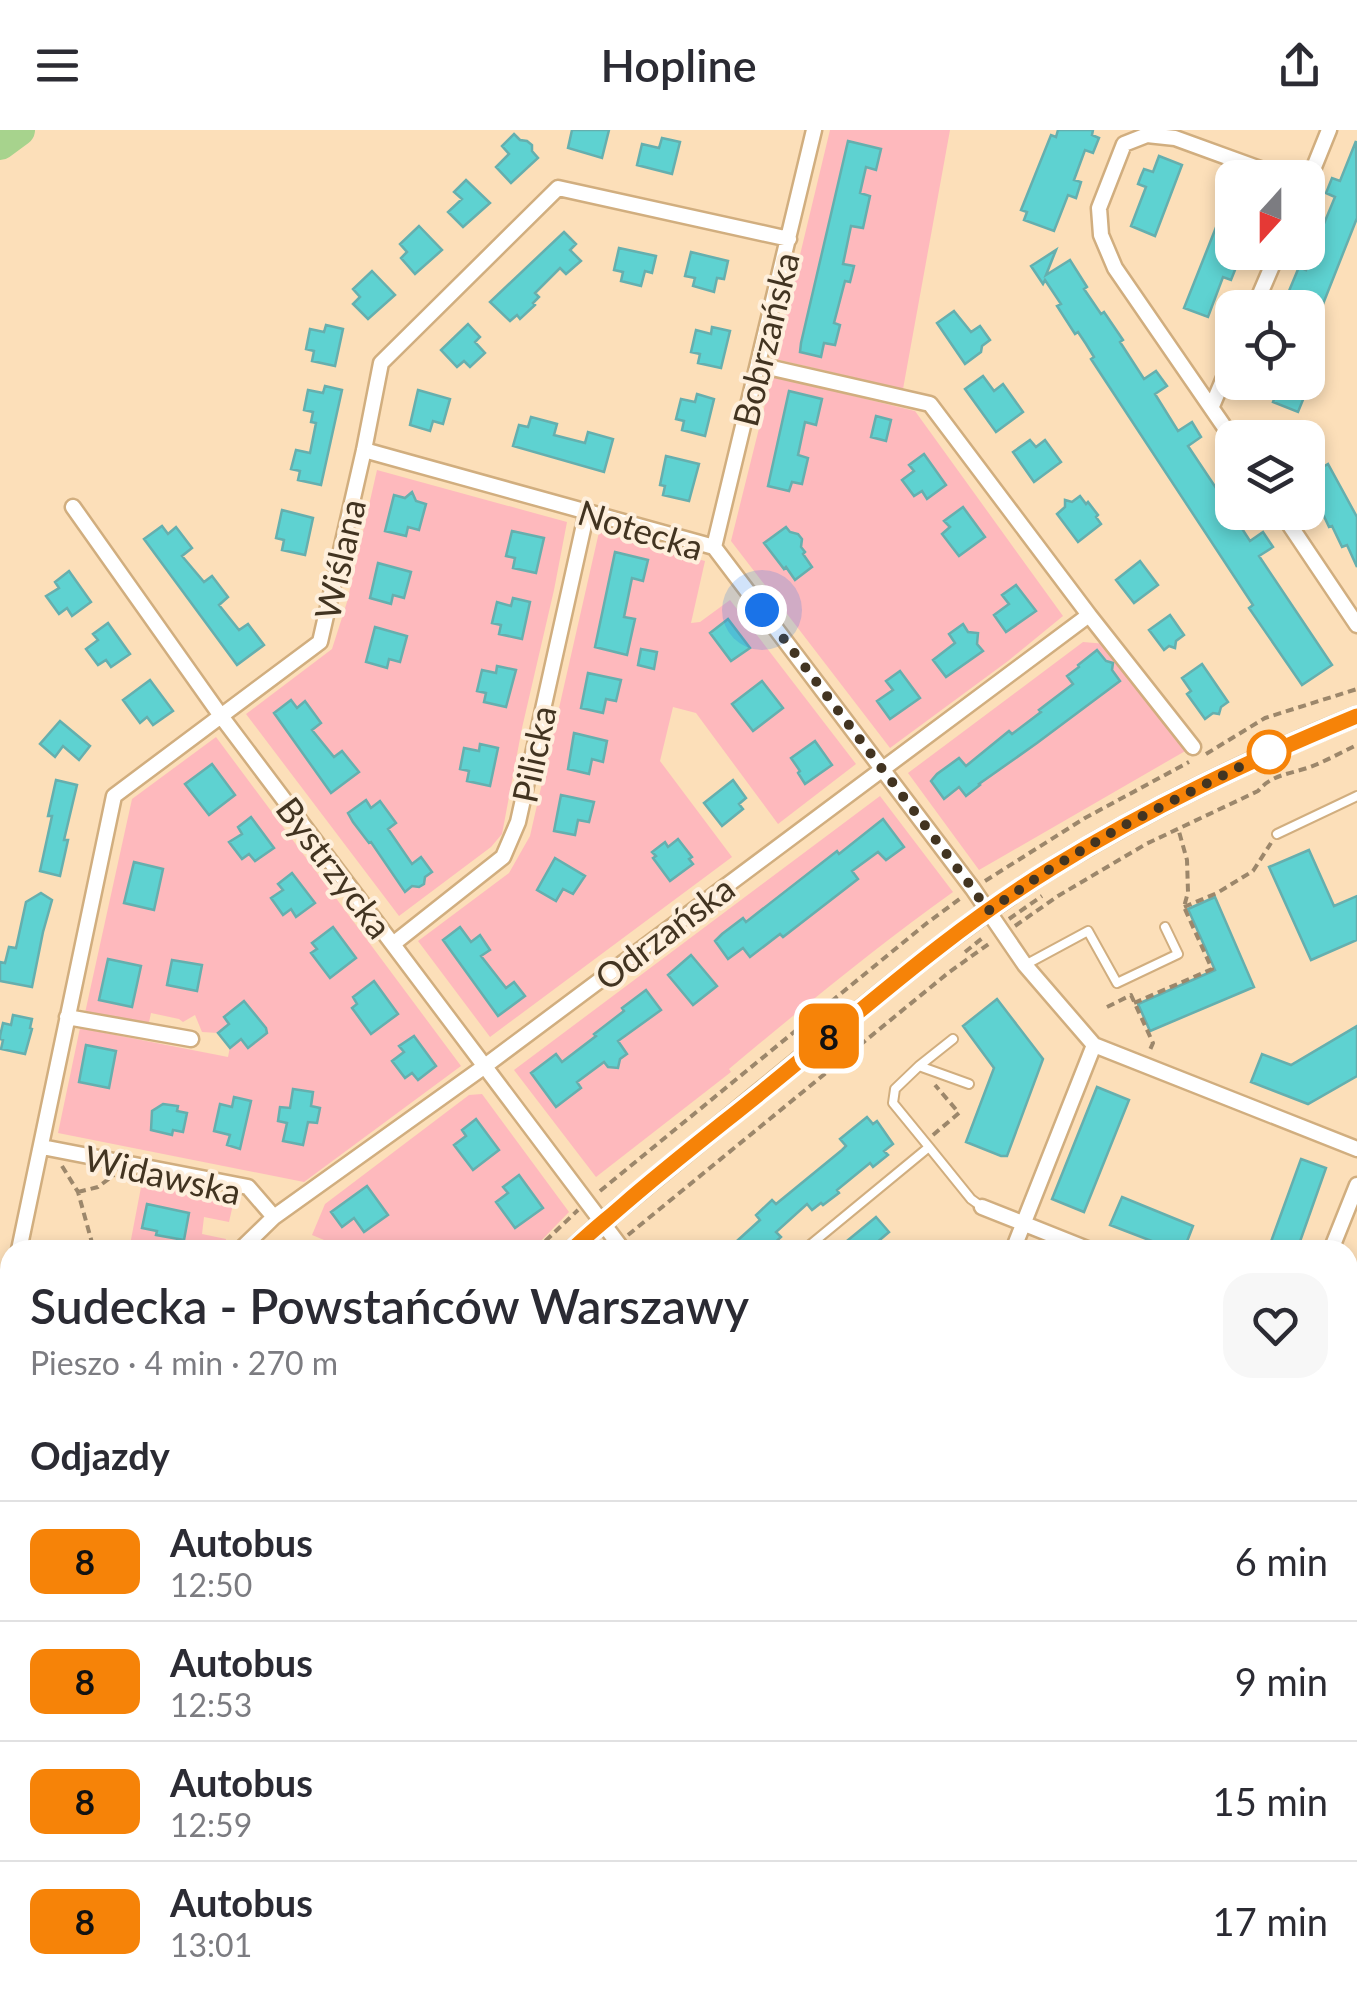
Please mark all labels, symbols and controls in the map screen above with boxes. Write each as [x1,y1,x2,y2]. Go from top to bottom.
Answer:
icon: menu [30,38,85,93]
text: Hopline [600,38,757,92]
icon: share [1272,38,1327,93]
north arrow [1215,160,1325,270]
map controls [1215,160,1325,530]
street label: Bobrzańska [723,248,807,430]
button: locate [1215,290,1325,400]
button: layers [1215,420,1325,530]
street label: Notecka [573,490,709,568]
street label: Wiślana [305,495,373,623]
your location [737,585,787,635]
street label: Pilicka [502,702,564,806]
unlabelled marker [1248,731,1290,773]
street label: Bystrzycka [268,788,402,946]
street label: Odrzańska [586,866,742,998]
line badge: 8 [796,1004,862,1068]
text: 8 [819,1015,839,1057]
street label: Widawska [81,1136,245,1212]
button: heart [1223,1273,1328,1378]
text: Sudecka - Powstańców Warszawy [30,1277,749,1334]
text: Pieszo · 4 min · 270 m [30,1343,338,1382]
text: Odjazdy [30,1432,170,1478]
text: Autobus [170,1519,313,1565]
text: 6 min [1235,1538,1328,1584]
text: 8 [75,1540,95,1582]
text: 12:50 [170,1565,252,1604]
text: Autobus [170,1639,313,1685]
text: 9 min [1235,1658,1328,1704]
text: 8 [75,1660,95,1702]
text: 12:53 [170,1685,252,1724]
text: Autobus [170,1759,313,1805]
text: 15 min [1213,1778,1328,1824]
text: 8 [75,1780,95,1822]
text: 12:59 [170,1805,252,1844]
text: Autobus [170,1879,313,1925]
text: 17 min [1213,1898,1328,1944]
text: 8 [75,1900,95,1942]
text: 13:01 [170,1925,252,1964]

